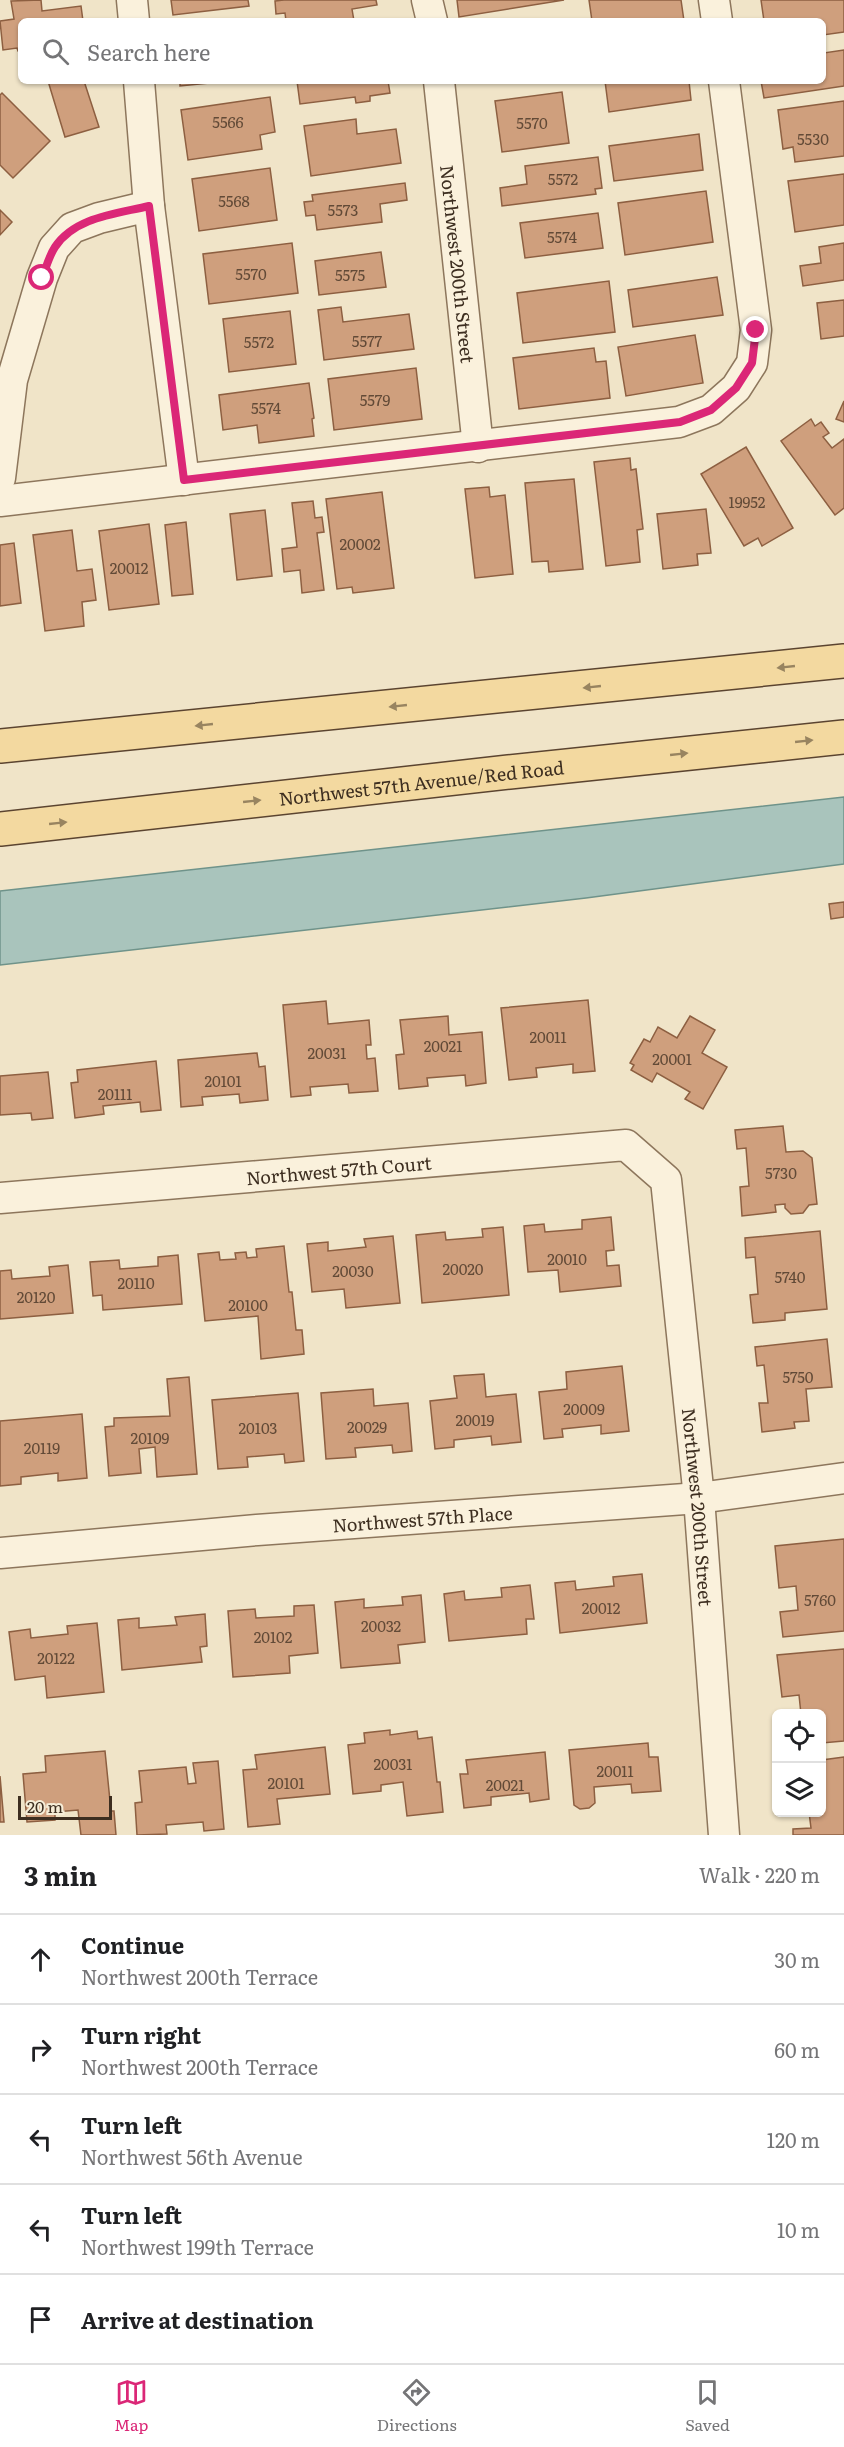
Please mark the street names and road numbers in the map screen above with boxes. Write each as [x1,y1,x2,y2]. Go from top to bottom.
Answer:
street label: Northwest 200th Street [435,164,483,365]
street label: Northwest 57th Avenue/Red Road [277,753,565,811]
street label: Northwest 57th Court [245,1148,433,1191]
street label: Northwest 200th Street [676,1406,721,1608]
street label: Northwest 57th Place [332,1498,514,1538]

